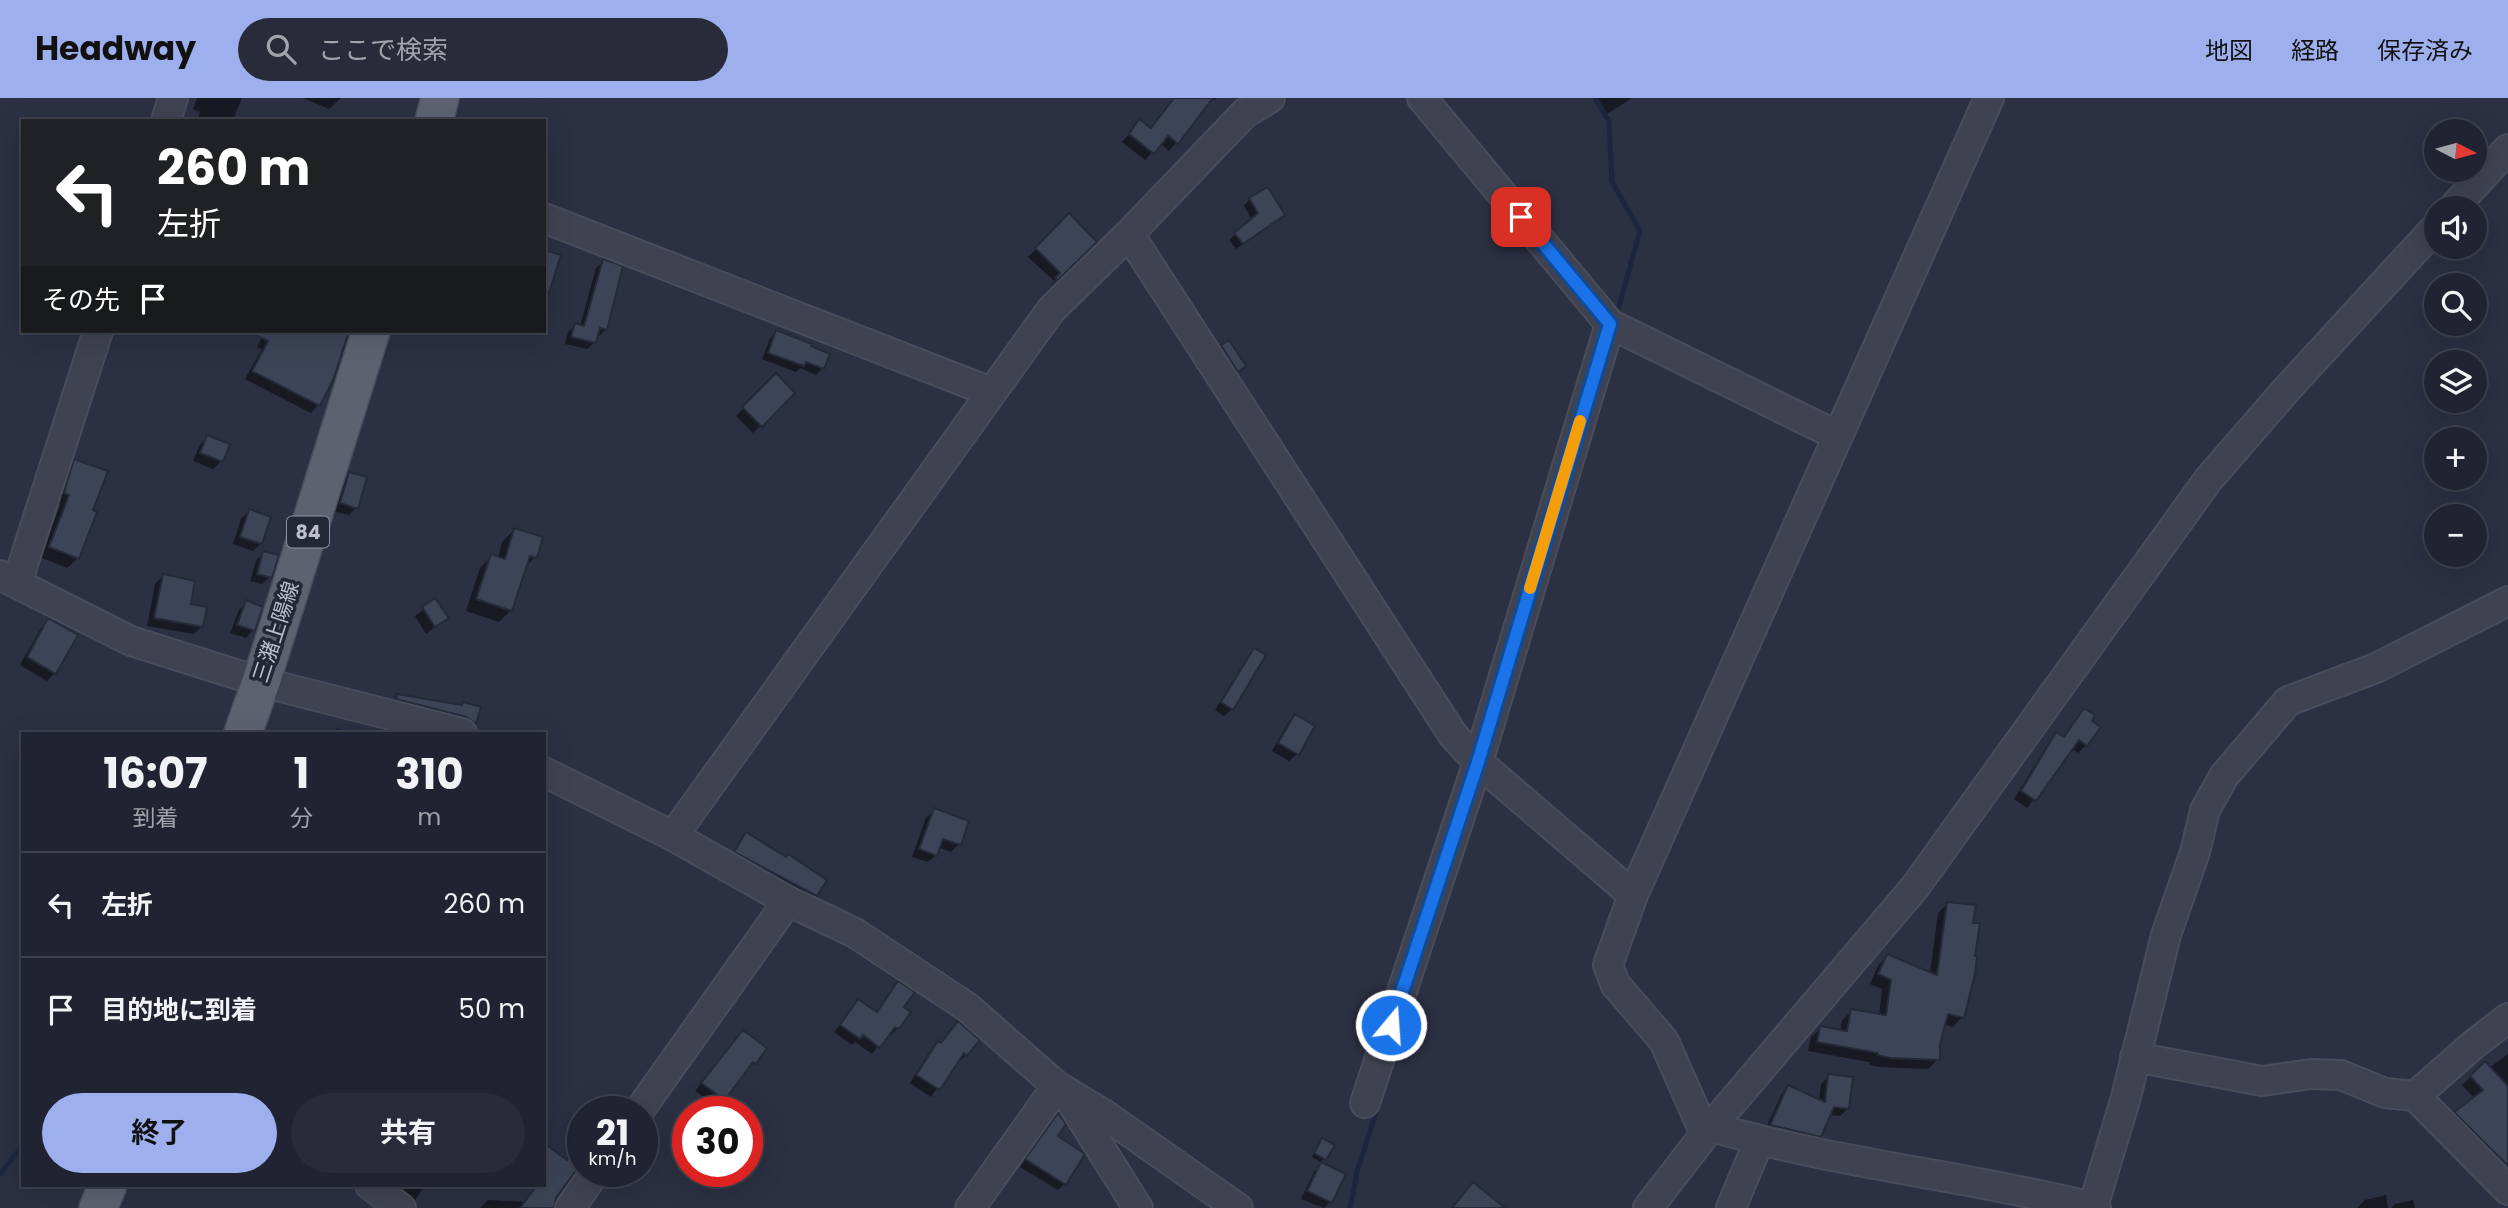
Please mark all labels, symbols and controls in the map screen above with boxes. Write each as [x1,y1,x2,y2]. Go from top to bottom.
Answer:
search box [238,18,728,81]
text: Headway [35,25,196,72]
icon: search [262,30,300,68]
text: ここで検索 [318,32,448,68]
text: 地図 [2205,34,2253,67]
text: 経路 [2291,34,2339,67]
text: 保存済み [2377,34,2473,67]
north arrow [2424,119,2487,182]
map controls [2424,119,2487,567]
text: 260 m [157,134,310,202]
icon: left [42,147,133,238]
pin [1491,187,1551,247]
button: sound [2424,196,2487,259]
icon: arrive [1502,198,1540,236]
text: 左折 [157,201,221,246]
button: search [2424,273,2487,336]
icon: arrive [134,280,172,318]
text: その先 [42,282,120,318]
button: layers [2424,350,2487,413]
button: + [2424,427,2487,490]
button: − [2424,504,2487,567]
road number: 84 [287,516,329,547]
street label: 三潴上陽線 [246,577,306,686]
text: 16:07 [103,744,208,803]
text: 1 [293,744,309,803]
text: 310 [395,745,464,804]
text: m [418,801,441,833]
text: 到着 [132,802,178,834]
text: 分 [290,802,313,834]
icon: left [42,886,80,924]
text: 260 m [443,886,525,922]
text: 左折 [101,887,153,923]
position arrow [1354,988,1428,1062]
icon: arrive [42,991,80,1029]
text: 50 m [459,991,525,1027]
text: 目的地に到着 [101,992,257,1028]
button: 終了 [42,1093,277,1173]
button: 共有 [291,1093,525,1173]
speed limit sign: 30 [672,1096,763,1187]
text: 21 [596,1108,629,1157]
text: km/h [589,1146,636,1171]

